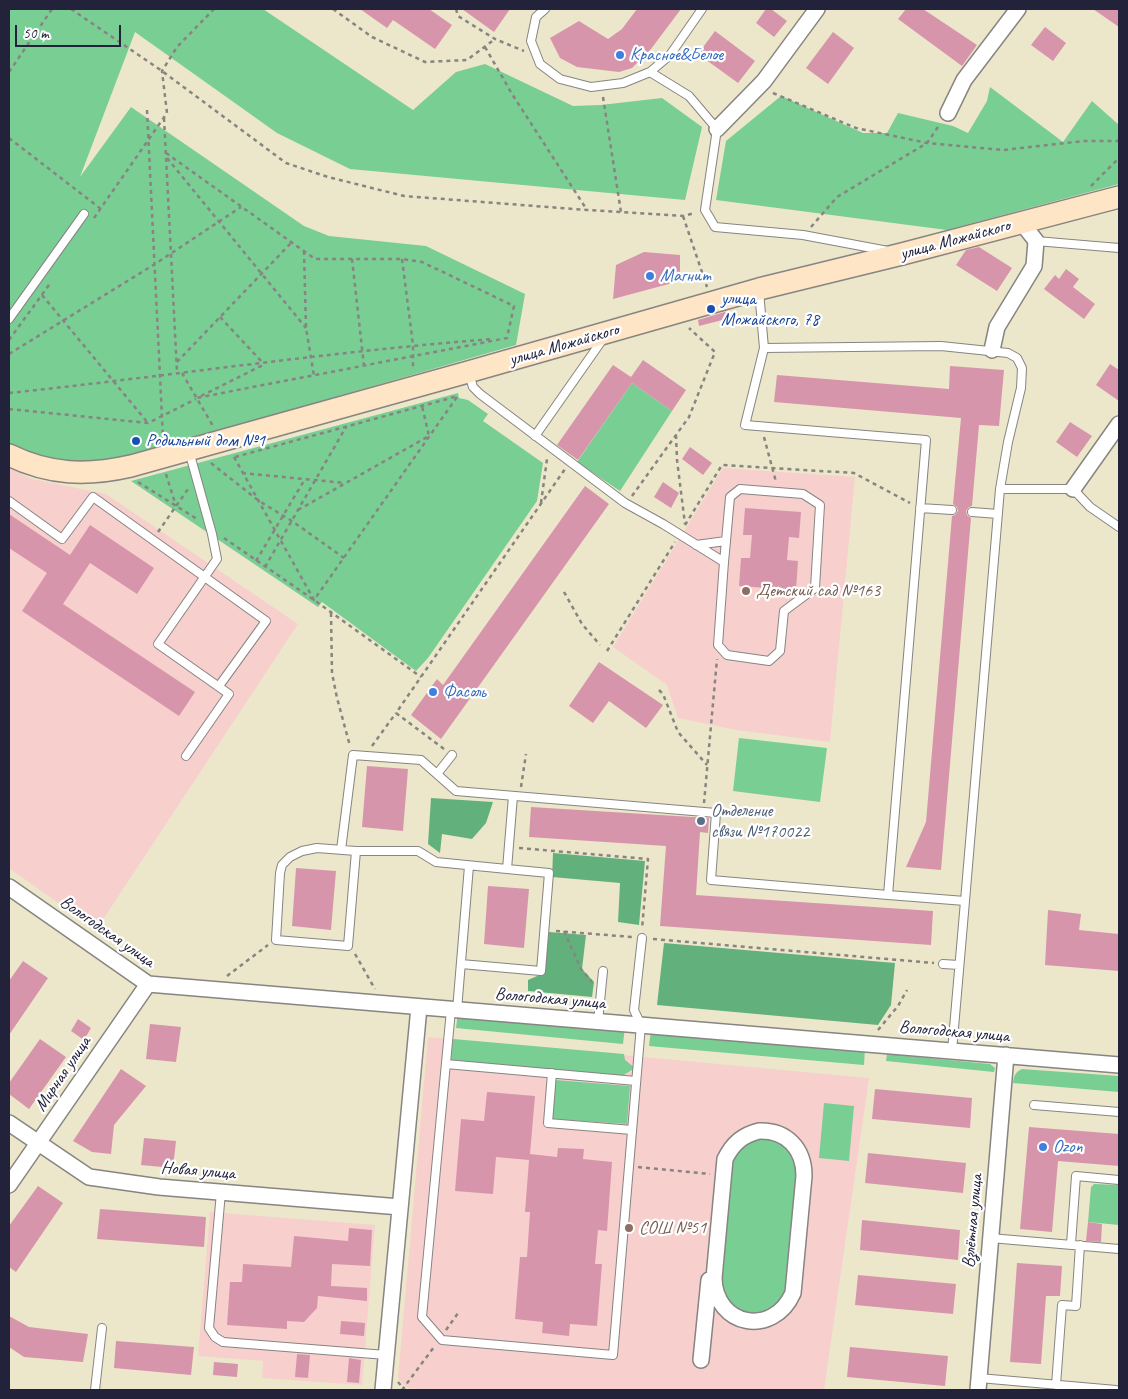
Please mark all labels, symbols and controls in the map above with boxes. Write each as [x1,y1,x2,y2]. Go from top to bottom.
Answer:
scale bar [18,15,124,47]
text: 50 m [23,24,49,43]
place label: Красное&Белое [630,44,723,66]
marker: Красное&Белое [614,49,626,61]
street label: улица Можайского [898,215,1012,265]
place label: Магнит [660,265,711,287]
marker: Магнит [644,270,656,282]
place label: улица Можайского, 78 [721,288,819,330]
marker: улица Можайского, 78 [705,303,717,315]
street label: улица Можайского [507,319,621,371]
place label: Родильный дом №1 [146,430,265,452]
marker: Родильный дом №1 [130,435,142,447]
place label: Детский сад №163 [756,580,880,602]
marker: Детский сад №163 [740,585,752,597]
place label: Фасоль [443,681,486,703]
marker: Фасоль [427,686,439,698]
place label: Отделение связи №170022 [711,800,809,842]
marker: Отделение связи №170022 [695,815,707,827]
street label: Вологодская улица [55,891,159,973]
street label: Вологодская улица [494,983,606,1015]
street label: Вологодская улица [898,1016,1010,1048]
street label: Мирная улица [30,1032,96,1116]
place label: Ozon [1053,1136,1083,1158]
marker: Ozon [1037,1141,1049,1153]
street label: Новая улица [160,1157,236,1185]
street label: Взлётная улица [958,1173,988,1269]
place label: СОШ №51 [639,1217,706,1239]
marker: СОШ №51 [623,1222,635,1234]

